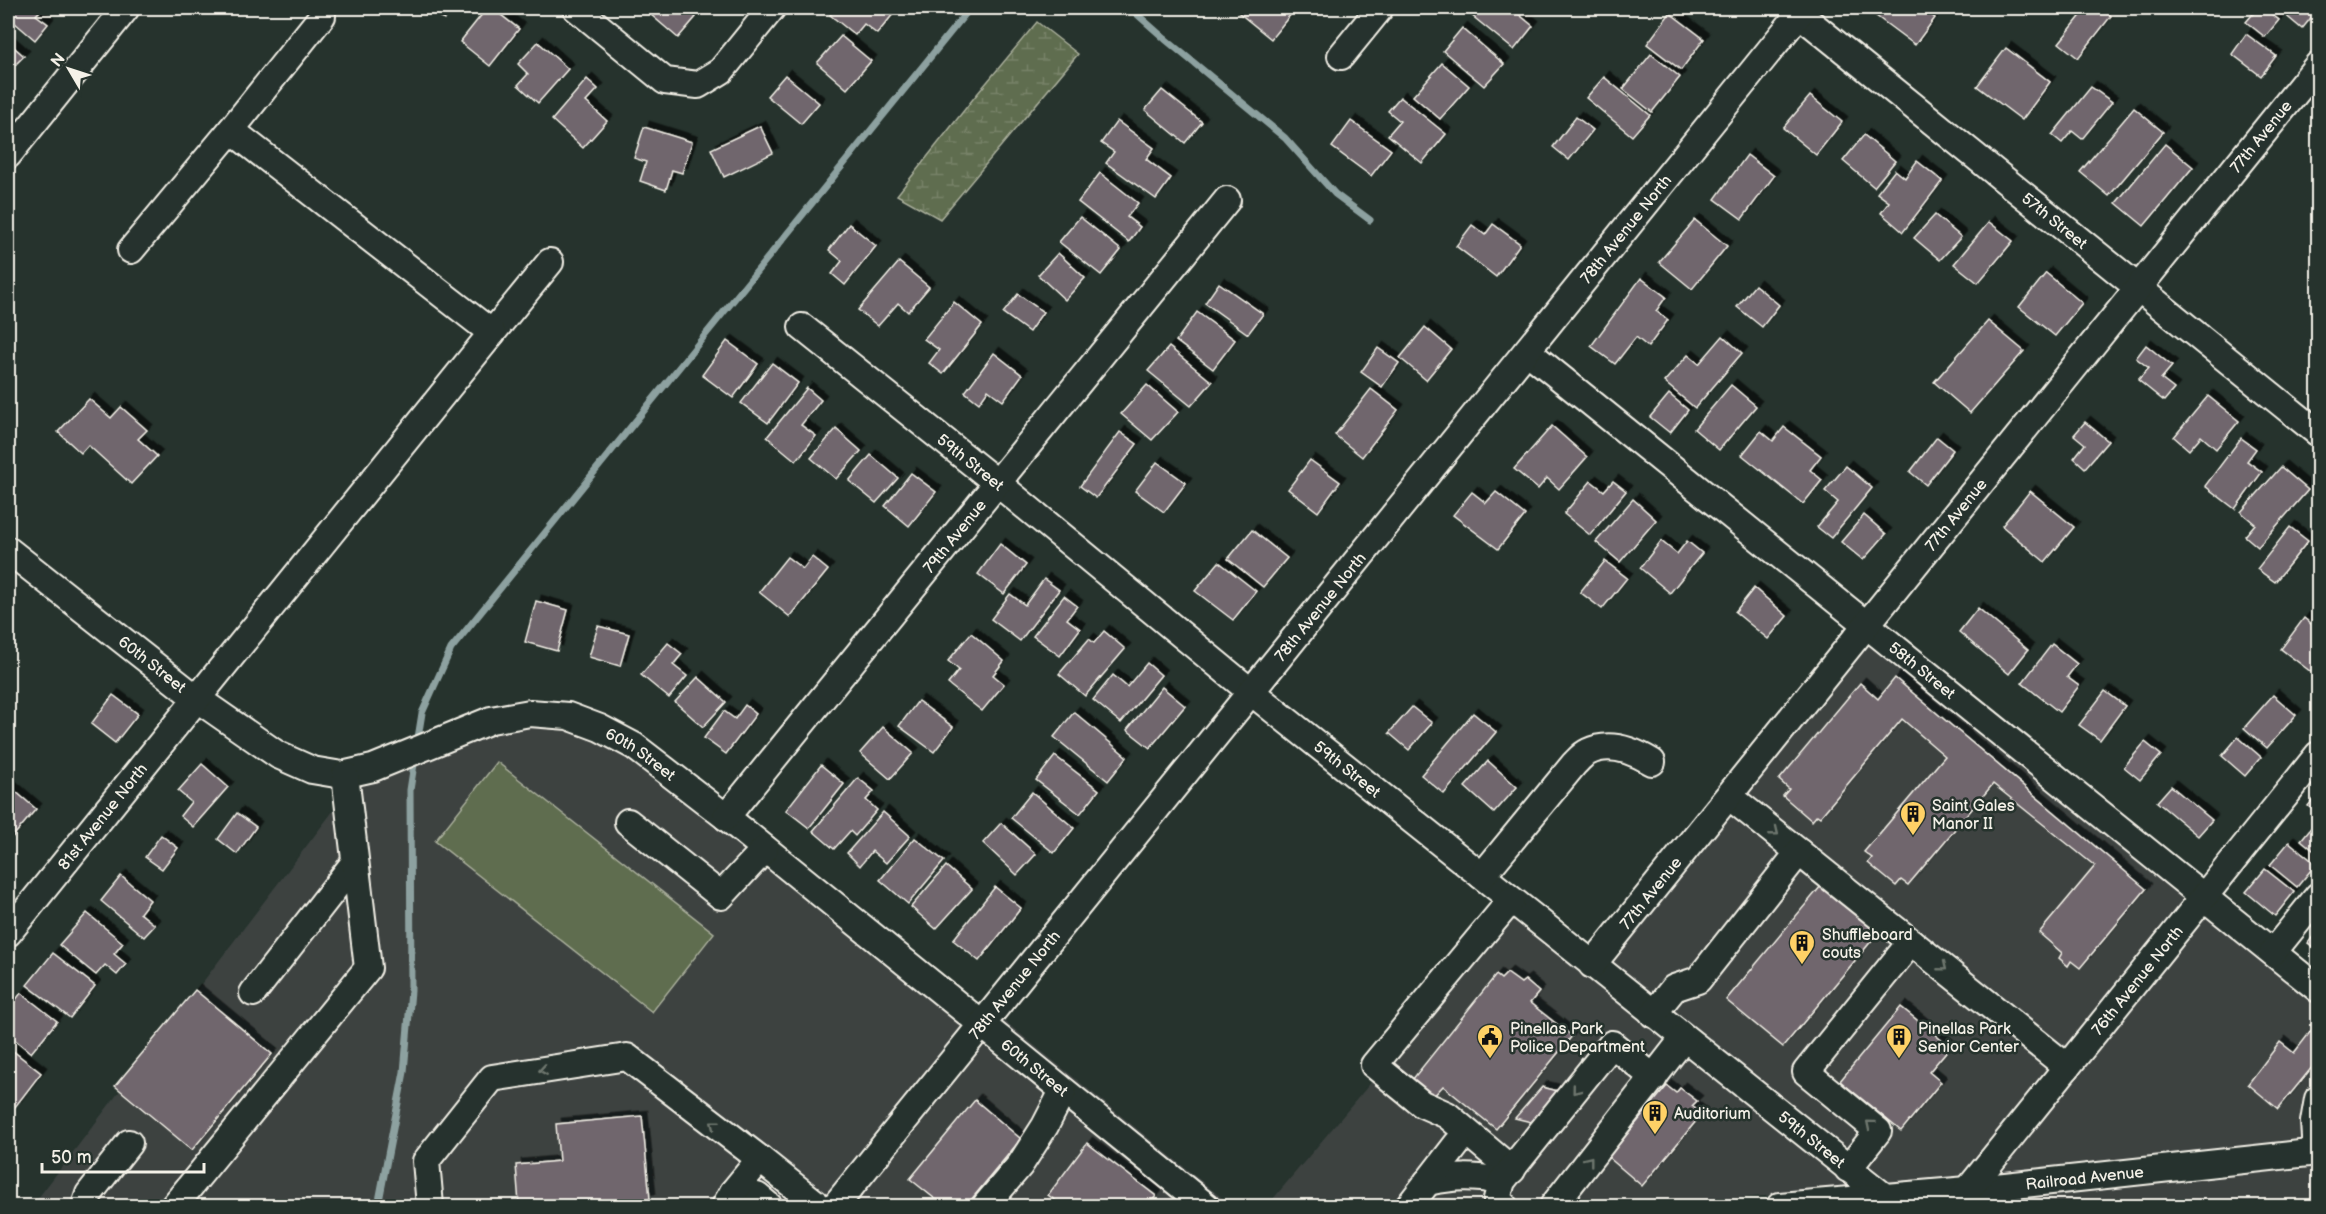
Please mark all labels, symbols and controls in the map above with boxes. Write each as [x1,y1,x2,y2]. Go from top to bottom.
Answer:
north arrow [39,39,99,99]
text: N [47,50,70,71]
street label: 77th Avenue [2227,97,2297,177]
street label: 78th Avenue North [1577,171,1676,288]
street label: 57th Street [2017,189,2091,254]
street label: 59th Street [933,431,1007,495]
street label: 77th Avenue [1922,475,1992,555]
street label: 79th Avenue [920,496,991,577]
street label: 78th Avenue North [1271,549,1371,666]
street label: 60th Street [114,632,189,698]
street label: 58th Street [1884,638,1959,704]
street label: 60th Street [602,725,679,785]
street label: 59th Street [1309,738,1384,802]
street label: 81st Avenue North [55,760,152,874]
place label: Saint Gales Manor II [1932,797,2015,834]
building icon: Saint Gales Manor II [1898,799,1928,837]
one-way arrow [1768,825,1779,836]
street label: 77th Avenue [1617,853,1687,934]
street label: 76th Avenue North [2088,922,2188,1039]
place label: Shuffleboard couts [1822,926,1913,963]
street label: 78th Avenue North [966,927,1065,1044]
building icon: Shuffleboard couts [1787,928,1817,966]
one-way arrow [1936,960,1947,971]
place label: Pinellas Park Police Department [1510,1020,1645,1057]
place label: Pinellas Park Senior Center [1918,1020,2019,1057]
public building icon: Pinellas Park Police Department [1475,1022,1505,1060]
building icon: Pinellas Park Senior Center [1884,1022,1914,1060]
street label: 60th Street [996,1036,1071,1101]
one-way arrow [538,1063,547,1075]
one-way arrow [1572,1083,1583,1094]
building icon: Auditorium [1640,1098,1670,1136]
place label: Auditorium [1674,1105,1751,1124]
street label: 59th Street [1774,1108,1848,1173]
one-way arrow [710,1120,721,1131]
one-way arrow [1866,1121,1877,1132]
scale bar [42,1136,204,1174]
text: 50 m [51,1147,92,1168]
one-way arrow [1582,1156,1593,1167]
street label: Railroad Avenue [2025,1163,2145,1195]

